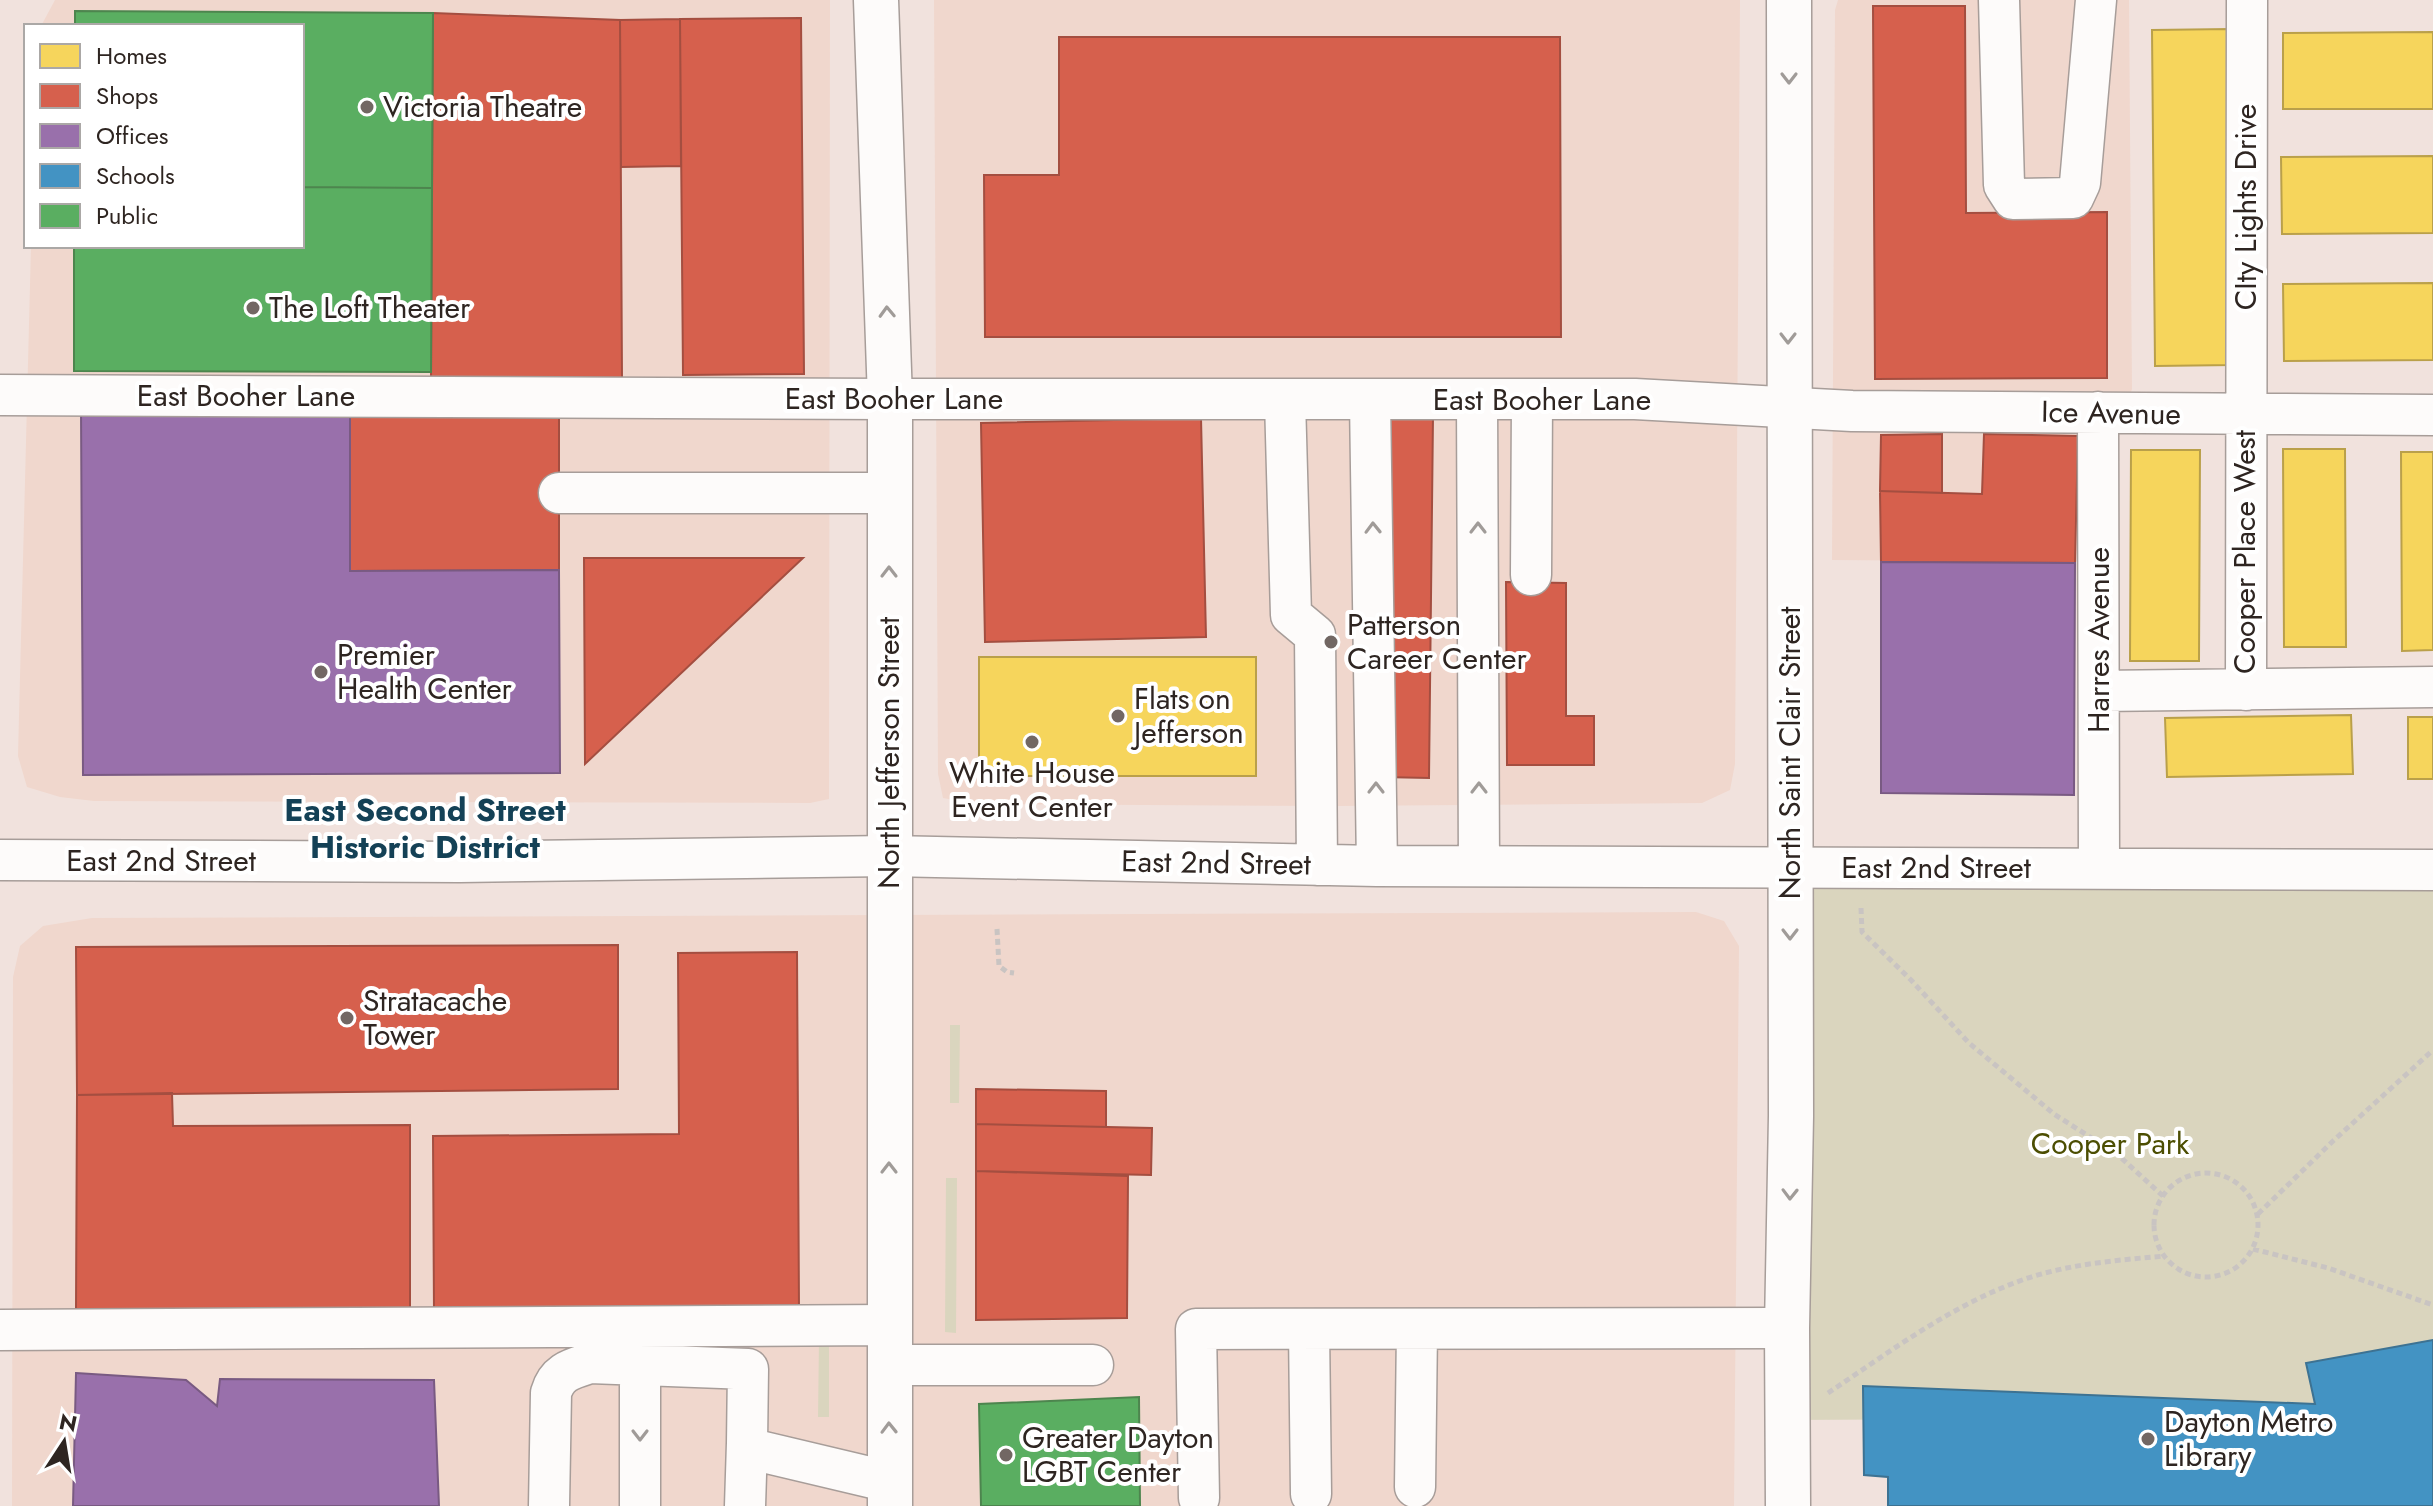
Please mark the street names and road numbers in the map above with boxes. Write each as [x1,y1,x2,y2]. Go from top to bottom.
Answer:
street label: CIty Lights Drive [2224,104,2267,310]
street label: East Booher Lane [137,374,355,417]
street label: East Booher Lane [785,377,1003,420]
street label: East Booher Lane [1433,378,1651,421]
street label: Ice Avenue [2041,390,2181,435]
street label: Cooper Place West [2223,429,2266,674]
street label: Harres Avenue [2077,547,2120,733]
street label: North Saint Clair Street [1768,606,1811,900]
street label: North Jefferson Street [867,616,910,889]
street label: East 2nd Street [66,839,257,882]
street label: East 2nd Street [1121,839,1312,886]
street label: East 2nd Street [1841,846,2032,889]

